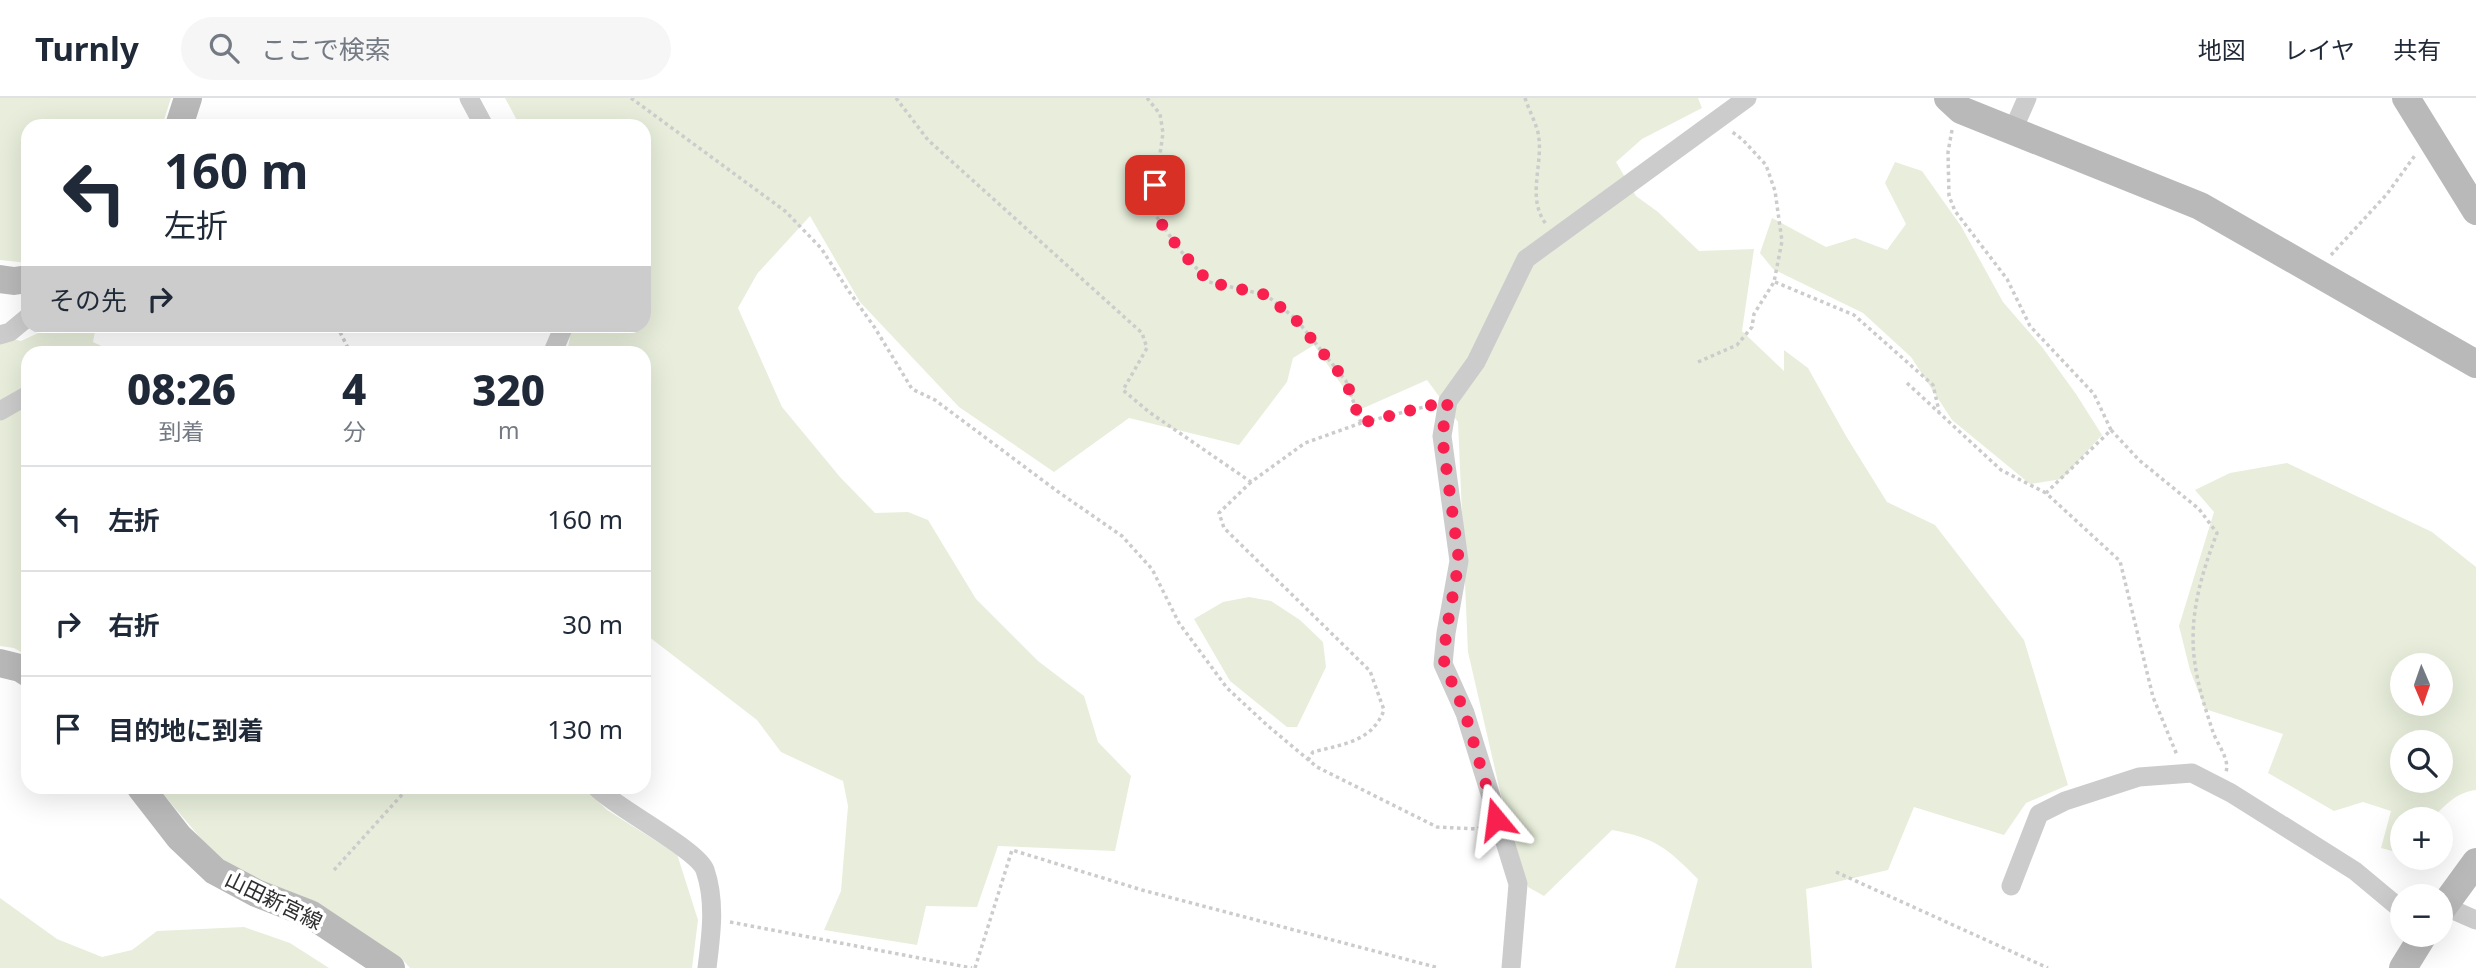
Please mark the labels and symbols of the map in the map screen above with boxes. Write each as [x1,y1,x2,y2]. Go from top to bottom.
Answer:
pin [1125,155,1185,215]
north arrow [2390,653,2454,716]
position arrow [1459,782,1533,856]
street label: 山田新宮線 [221,864,327,936]

